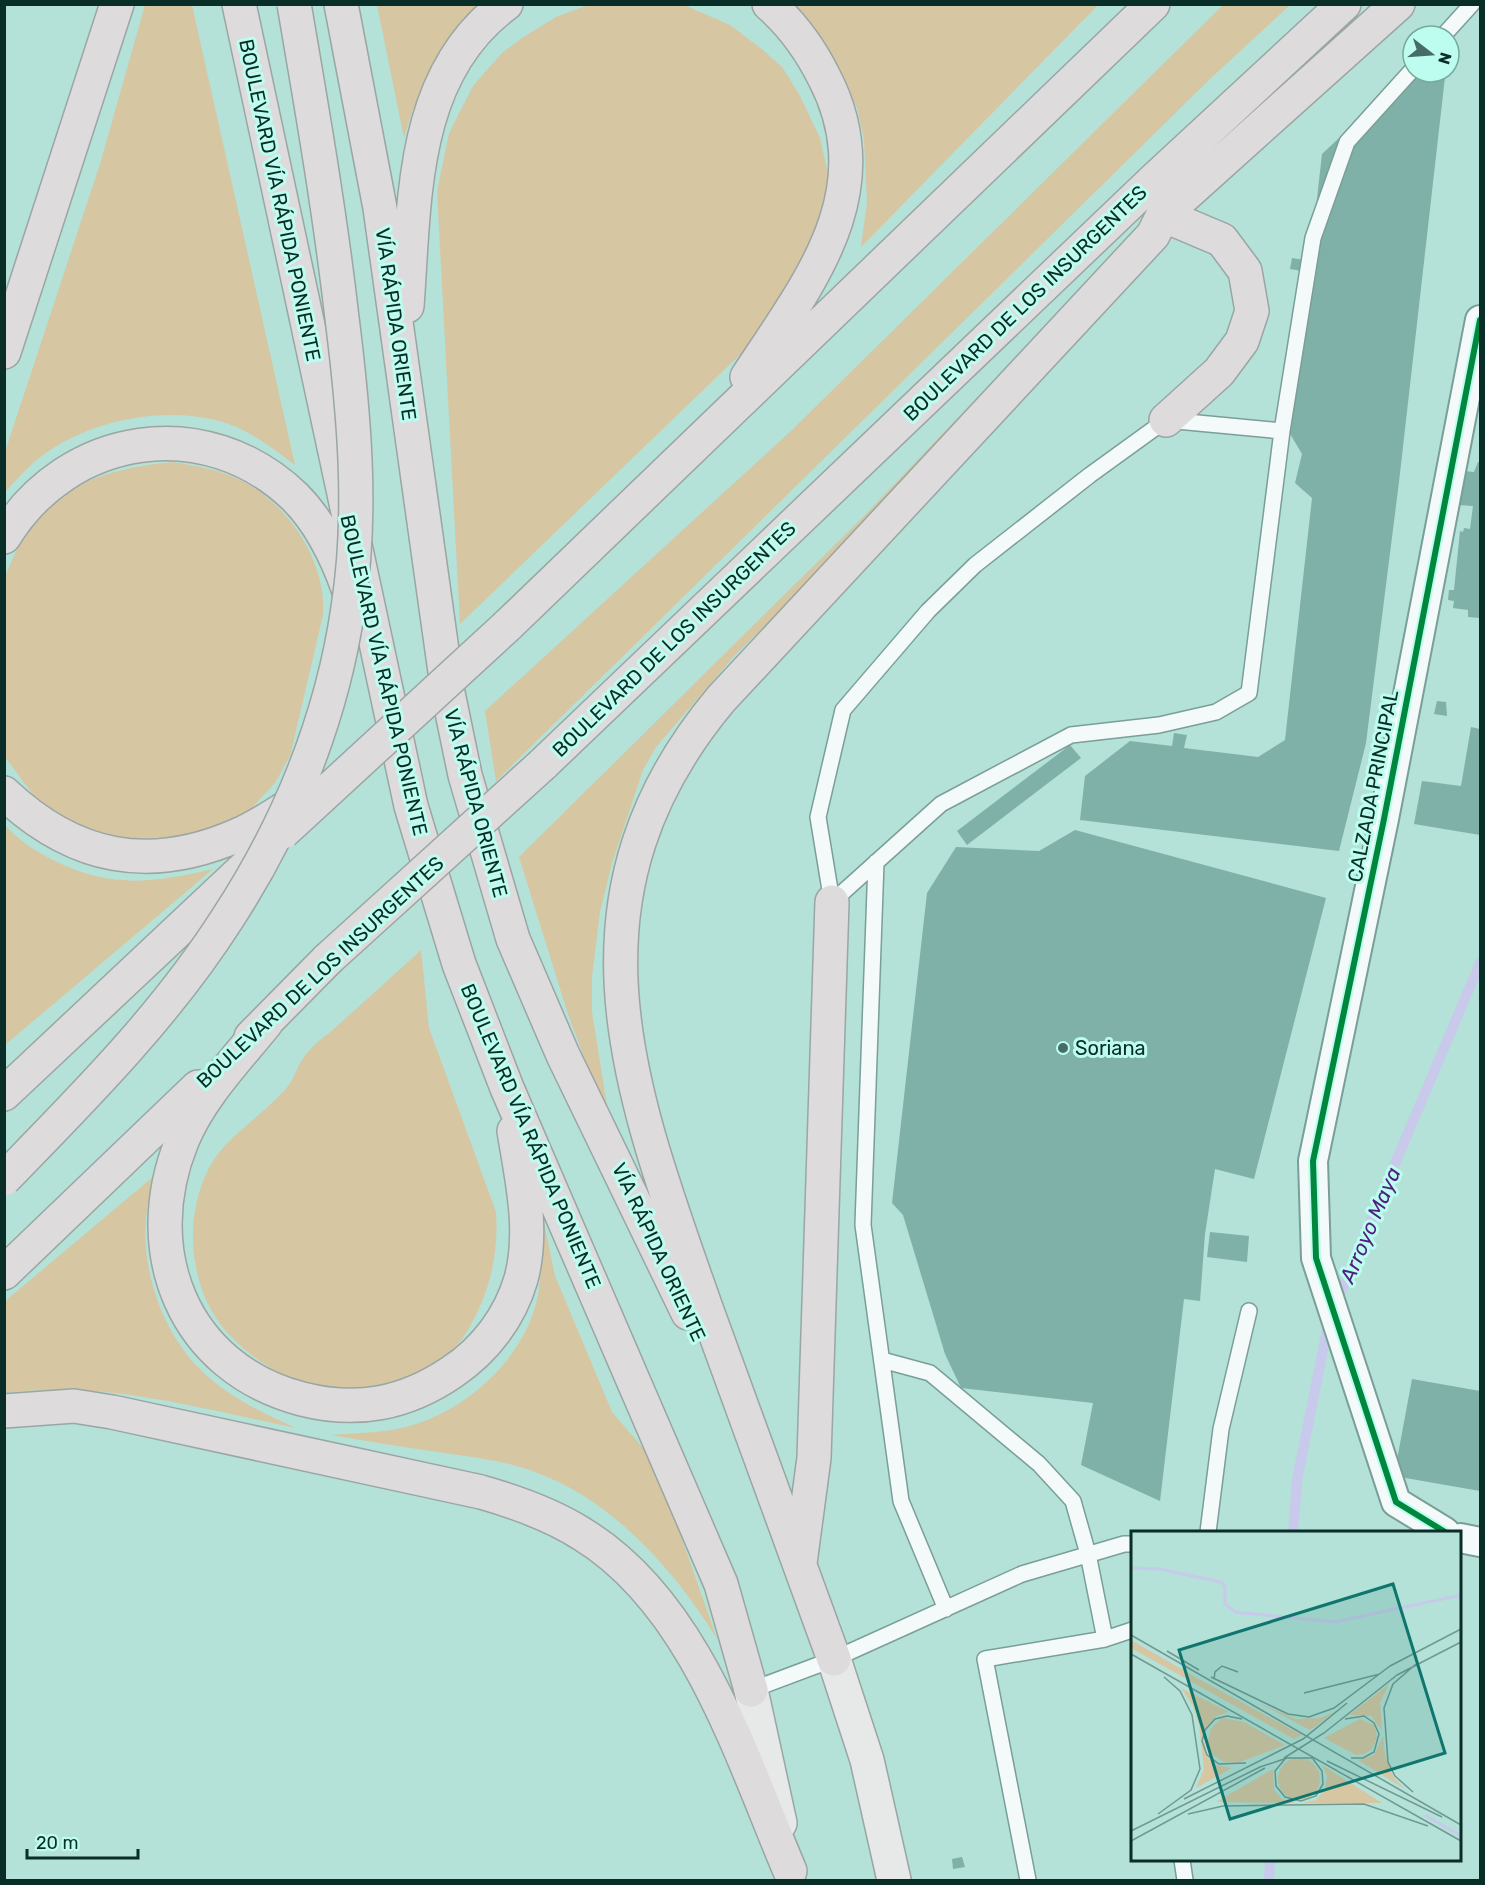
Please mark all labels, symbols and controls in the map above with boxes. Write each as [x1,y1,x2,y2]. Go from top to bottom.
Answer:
north arrow [1401,24,1461,84]
street label: BOULEVARD VÍA RÁPIDA PONIENTE [234,37,326,363]
text: N [1434,50,1456,67]
street label: BOULEVARD DE LOS INSURGENTES [898,180,1152,426]
street label: VÍA RÁPIDA ORIENTE [371,226,421,422]
street label: BOULEVARD VÍA RÁPIDA PONIENTE [335,512,433,838]
street label: BOULEVARD DE LOS INSURGENTES [547,516,801,762]
street label: CALZADA PRINCIPAL [1343,688,1403,884]
street label: VÍA RÁPIDA ORIENTE [439,706,513,900]
street label: BOULEVARD DE LOS INSURGENTES [192,851,448,1093]
street label: BOULEVARD VÍA RÁPIDA PONIENTE [456,980,606,1292]
place label: Soriana [1075,1036,1146,1060]
marker: Soriana [1056,1041,1070,1055]
street label: VÍA RÁPIDA ORIENTE [607,1159,711,1345]
water label: Arroyo Maya [1334,1163,1406,1287]
inset map [1131,1531,1461,1861]
scale bar [27,1822,138,1860]
text: 20 m [36,1832,78,1854]

